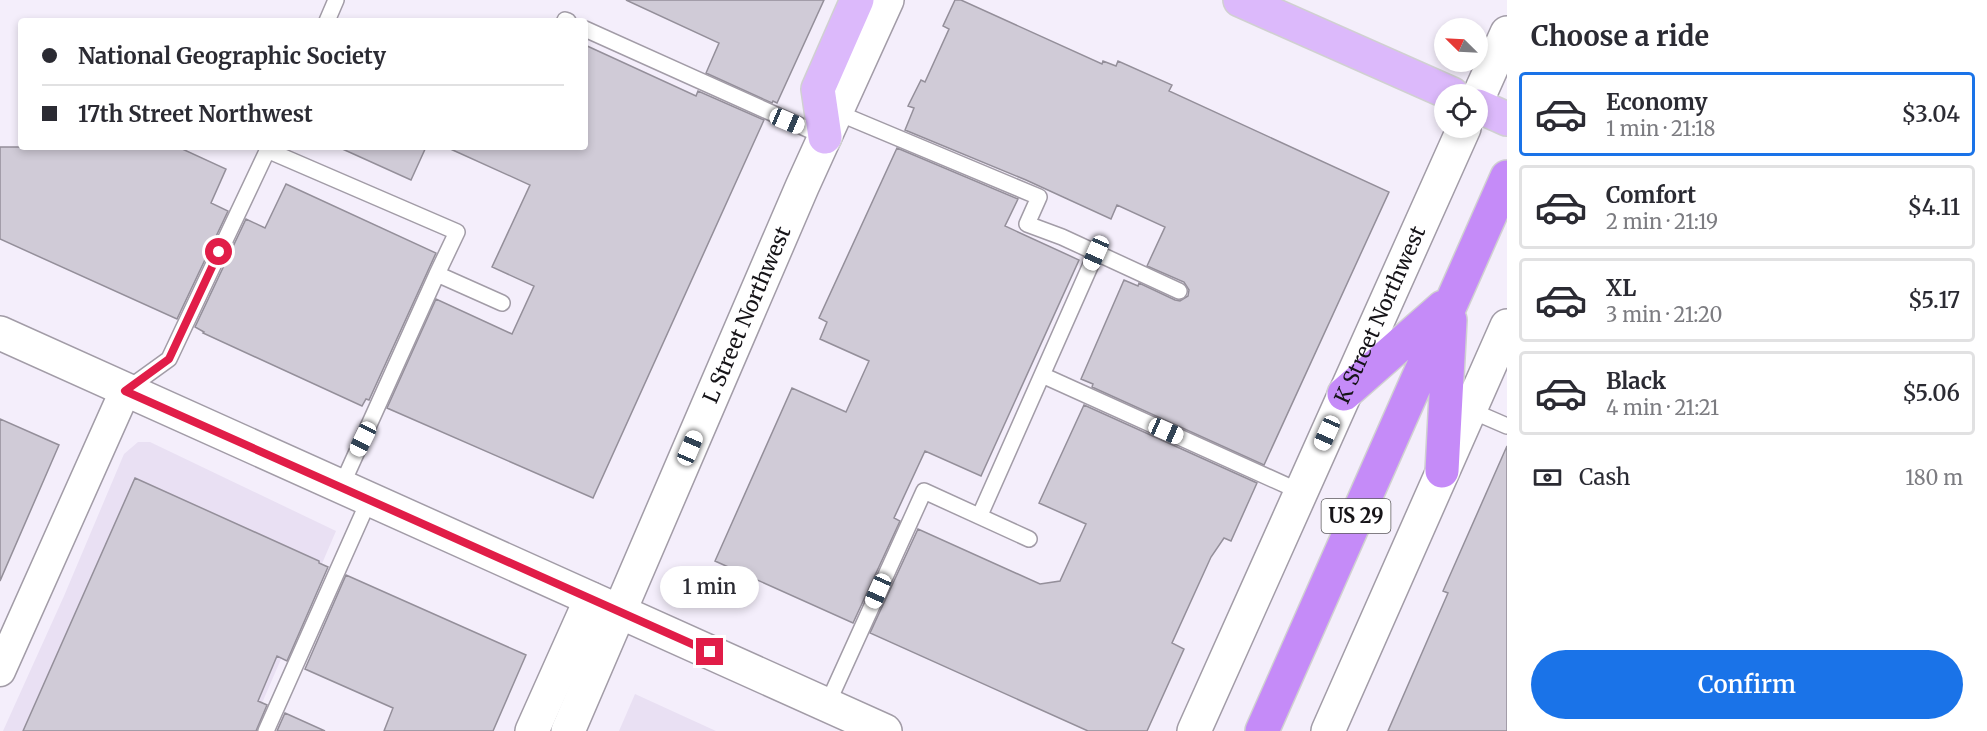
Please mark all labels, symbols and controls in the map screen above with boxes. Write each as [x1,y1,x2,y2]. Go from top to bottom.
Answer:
north arrow [1434,18,1488,72]
map controls [1434,18,1488,138]
text: Choose a ride [1531,19,1709,53]
text: National Geographic Society [78,42,386,70]
button: locate [1434,84,1488,138]
icon: car [1534,87,1588,141]
text: Economy [1606,88,1707,116]
text: 17th Street Northwest [78,100,313,128]
text: $3.04 [1902,100,1960,128]
car [767,106,807,136]
text: 1 min · 21:18 [1606,116,1715,141]
icon: car [1534,180,1588,234]
text: Comfort [1606,181,1696,209]
text: $4.11 [1908,193,1960,221]
text: 2 min · 21:19 [1606,209,1718,234]
street label: L Street Northwest [697,222,796,407]
street label: K Street Northwest [1328,222,1431,408]
car [1080,233,1112,273]
route start [205,238,232,265]
icon: car [1534,273,1588,327]
text: XL [1606,274,1636,302]
text: $5.17 [1908,286,1960,314]
text: 3 min · 21:20 [1606,302,1722,327]
icon: car [1534,366,1588,420]
text: Black [1606,367,1666,395]
text: $5.06 [1902,379,1960,407]
text: 4 min · 21:21 [1606,395,1719,420]
car [1311,413,1343,453]
car [1146,415,1186,447]
car [347,419,379,459]
car [675,428,705,468]
icon: cash [1531,461,1564,494]
text: Cash [1579,463,1630,491]
text: 180 m [1905,465,1963,490]
road number: US 29 [1322,499,1390,533]
callout: 1 min [660,565,760,607]
car [862,571,894,611]
text: 1 min [683,574,736,599]
route end [696,638,723,665]
button: Confirm [1531,650,1963,719]

